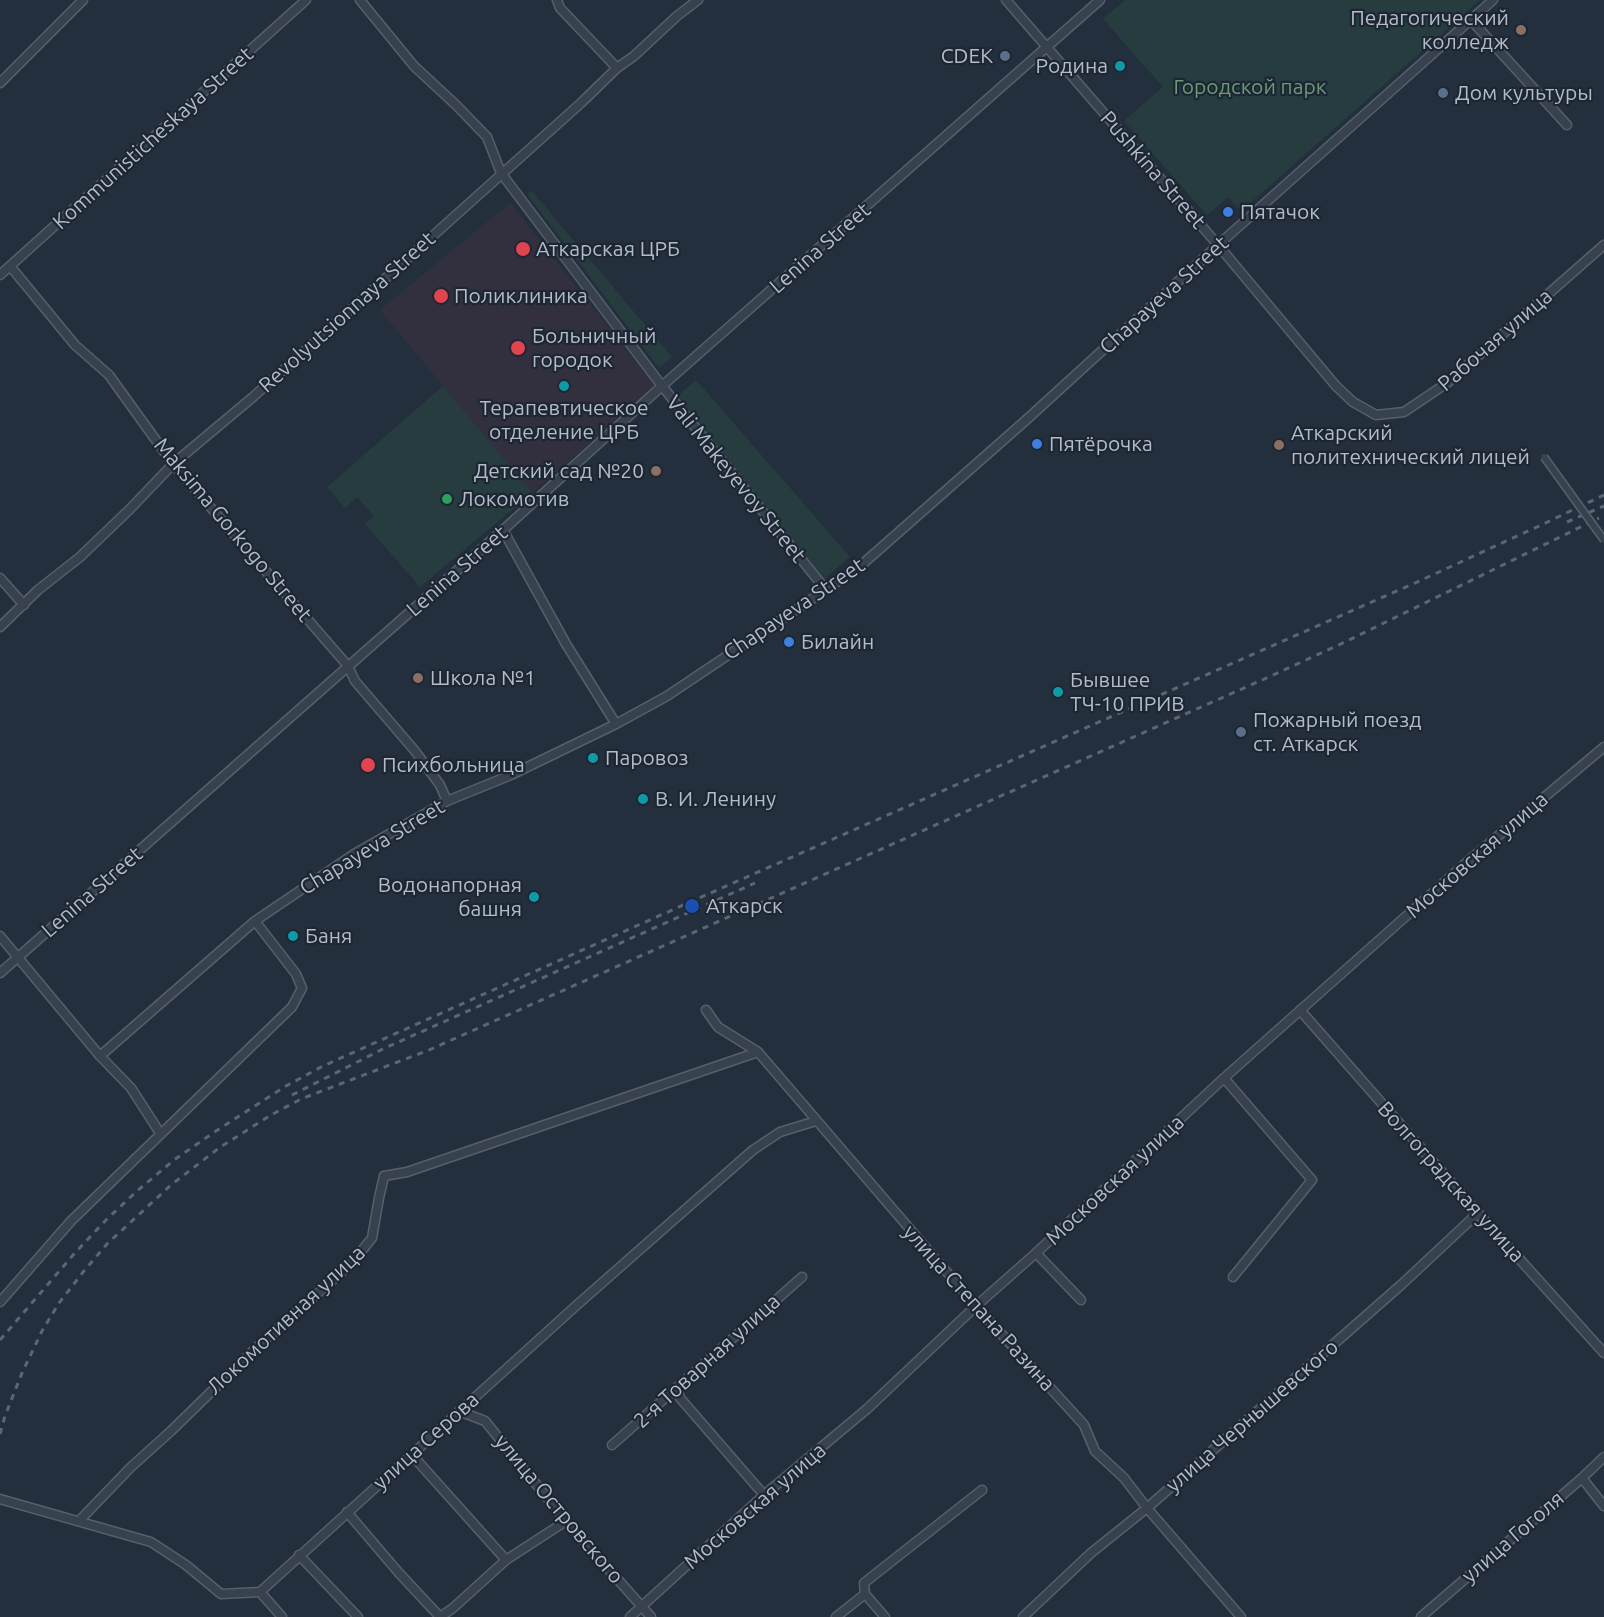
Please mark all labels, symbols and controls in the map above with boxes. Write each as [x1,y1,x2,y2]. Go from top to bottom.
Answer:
place label: Педагогический колледж [1350,5,1509,55]
marker: Педагогический колледж [1514,23,1528,37]
street label: Kommunisticheskaya Street [48,41,258,235]
place label: CDEK [941,43,993,69]
marker: CDEK [998,49,1012,63]
place label: Родина [1036,53,1108,79]
marker: Родина [1113,59,1127,73]
park label: Городской парк [1173,74,1327,100]
place label: Дом культуры [1455,80,1593,106]
marker: Дом культуры [1436,86,1450,100]
street label: Pushkina Street [1095,106,1211,234]
street label: Lenina Street [764,197,876,299]
place label: Пятачок [1240,199,1320,225]
marker: Пятачок [1221,205,1235,219]
street label: Revolyutsionnaya Street [254,226,440,398]
street label: Chapayeva Street [1094,230,1234,360]
place label: Аткарская ЦРБ [536,236,680,262]
marker: Аткарская ЦРБ [514,240,532,258]
place label: Поликлиника [454,283,588,309]
street label: Рабочая улица [1433,284,1557,396]
marker: Поликлиника [432,287,450,305]
place label: Больничный городок [532,323,656,373]
marker: Больничный городок [509,339,527,357]
marker: Терапевтическое отделение ЦРБ [557,379,571,393]
street label: Vali Makeyevoy Street [661,390,811,568]
place label: Терапевтическое отделение ЦРБ [479,395,649,445]
place label: Аткарский политехнический лицей [1291,420,1530,470]
place label: Пятёрочка [1049,431,1153,457]
street label: Maksima Gorkogo Street [149,433,317,627]
marker: Пятёрочка [1030,437,1044,451]
marker: Аткарский политехнический лицей [1272,438,1286,452]
place label: Детский сад №20 [474,458,644,484]
marker: Детский сад №20 [649,464,663,478]
place label: Локомотив [459,486,569,512]
marker: Локомотив [440,492,454,506]
street label: Lenina Street [401,520,513,622]
street label: Chapayeva Street [719,552,869,666]
place label: Билайн [801,629,874,655]
marker: Билайн [782,635,796,649]
place label: Школа №1 [430,665,536,691]
place label: Бывшее ТЧ-10 ПРИВ [1070,667,1185,717]
marker: Школа №1 [411,671,425,685]
marker: Бывшее ТЧ-10 ПРИВ [1051,685,1065,699]
place label: Пожарный поезд ст. Аткарск [1253,707,1422,757]
marker: Пожарный поезд ст. Аткарск [1234,725,1248,739]
place label: Паровоз [605,745,689,771]
marker: Паровоз [586,751,600,765]
place label: Психбольница [382,752,525,778]
marker: Психбольница [359,756,377,774]
place label: В. И. Ленину [655,786,776,812]
street label: Московская улица [1401,787,1553,923]
marker: В. И. Ленину [636,792,650,806]
street label: Chapayeva Street [295,794,449,900]
street label: Lenina Street [36,841,148,943]
place label: Водонапорная башня [378,872,522,922]
marker: Водонапорная башня [527,890,541,904]
place label: Аткарск [706,893,783,919]
marker: Аткарск [683,897,701,915]
place label: Баня [305,923,352,949]
marker: Баня [286,929,300,943]
street label: Волгоградская улица [1372,1096,1530,1268]
street label: Московская улица [1041,1110,1189,1250]
street label: улица Степана Разина [898,1220,1060,1396]
street label: Локомотивная улица [202,1240,370,1400]
street label: 2-я Товарная улица [629,1289,785,1433]
street label: улица Чернышевского [1161,1334,1343,1498]
street label: улица Серова [368,1387,484,1495]
street label: улица Островского [489,1429,629,1589]
street label: Московская улица [679,1438,831,1574]
street label: улица Гоголя [1457,1486,1569,1588]

